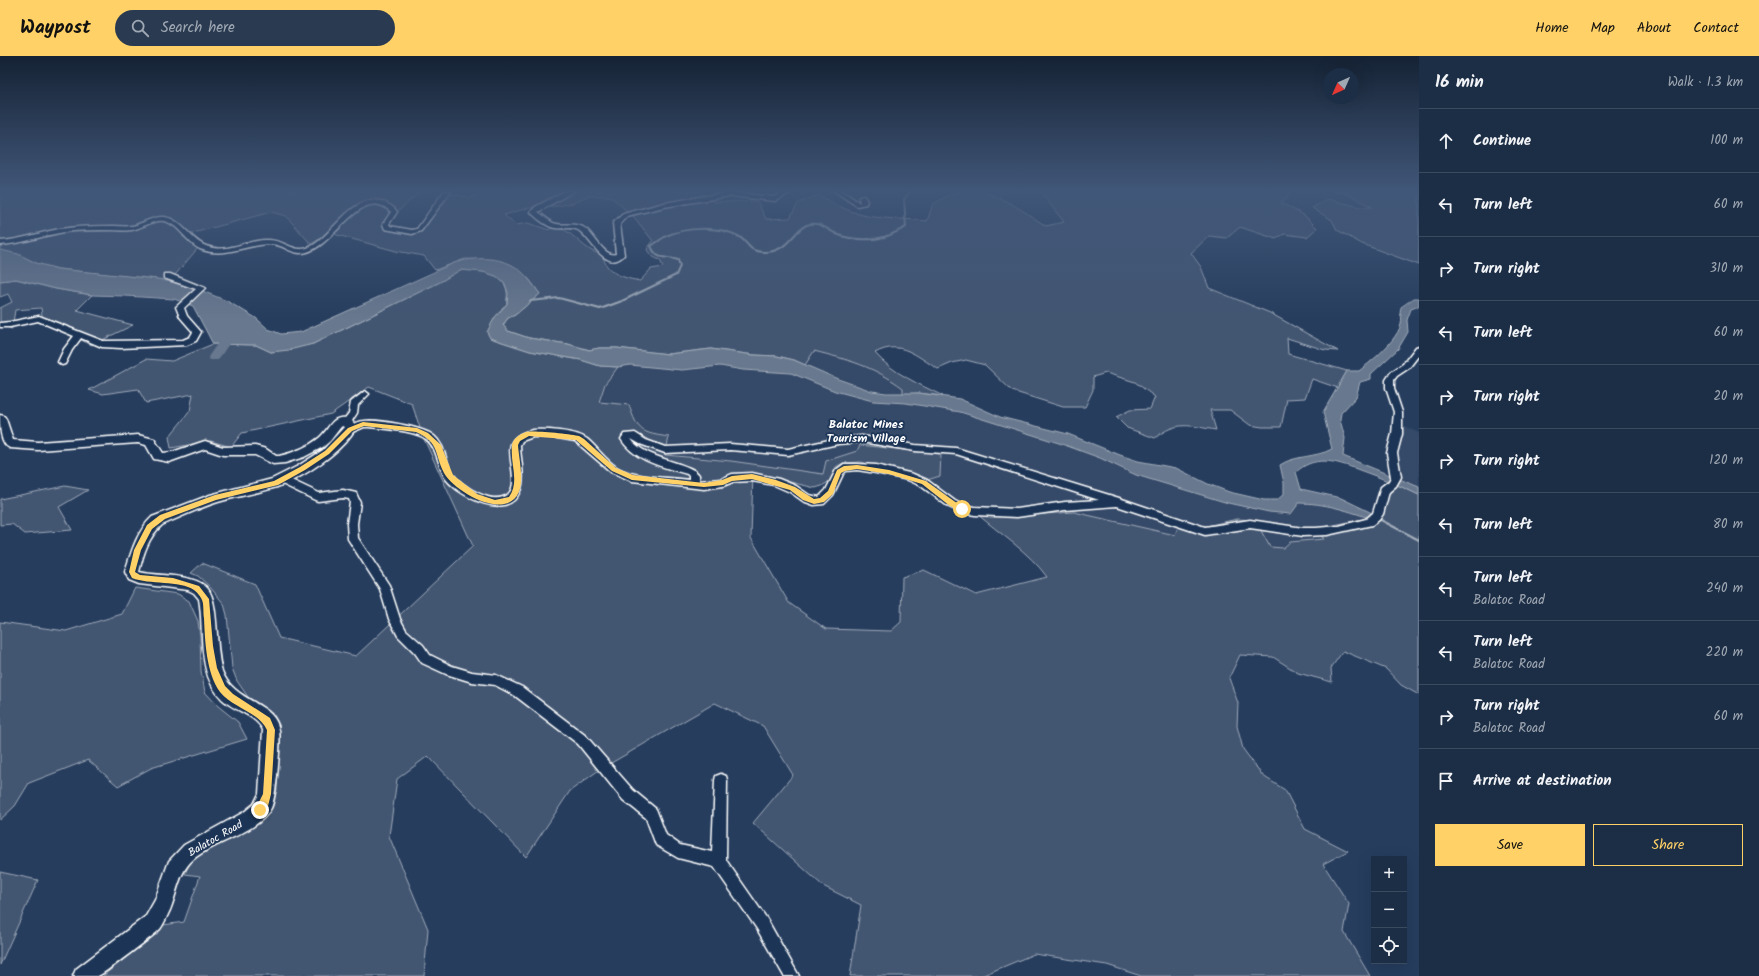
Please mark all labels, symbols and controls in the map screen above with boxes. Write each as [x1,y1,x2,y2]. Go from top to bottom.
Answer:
search box [115,10,395,46]
text: Waypost [20,13,91,43]
text: Search here [161,16,235,40]
icon: search [129,17,151,39]
text: Home [1535,17,1569,39]
text: Map [1591,17,1615,39]
text: About [1637,17,1671,39]
text: Contact [1693,17,1739,39]
north arrow [1323,68,1359,104]
text: 16 min [1435,69,1484,96]
text: Walk · 1.3 km [1668,72,1743,93]
text: Continue [1473,129,1531,153]
icon: ahead [1435,130,1457,152]
text: 100 m [1710,130,1743,151]
text: Turn left [1473,193,1533,217]
icon: left [1435,194,1457,216]
text: 60 m [1714,194,1743,215]
text: Turn right [1473,257,1540,281]
icon: right [1435,258,1457,280]
text: 310 m [1709,258,1743,279]
text: Turn left [1473,321,1533,345]
icon: left [1435,322,1457,344]
text: 60 m [1714,322,1743,343]
text: Turn right [1473,385,1540,409]
icon: right [1435,386,1457,408]
text: 20 m [1713,386,1743,407]
district label: Balatoc Mines Tourism Village [827,415,906,448]
text: Turn right [1473,449,1540,473]
icon: right [1435,450,1457,472]
text: 120 m [1709,450,1743,471]
route start [953,500,971,518]
text: Turn left [1473,513,1533,537]
icon: left [1435,514,1457,536]
text: 80 m [1713,514,1743,535]
text: Turn left [1473,566,1533,590]
icon: left [1435,578,1457,600]
text: 240 m [1706,578,1743,599]
text: Balatoc Road [1473,590,1545,611]
text: Turn left [1473,630,1533,654]
icon: left [1435,642,1457,664]
text: 220 m [1706,642,1743,663]
text: Balatoc Road [1473,654,1545,675]
text: Turn right [1473,694,1540,718]
icon: right [1435,706,1457,728]
text: 60 m [1714,706,1743,727]
text: Balatoc Road [1473,718,1545,739]
text: Arrive at destination [1473,769,1612,793]
icon: arrive [1435,770,1457,792]
route end [251,801,269,819]
street label: Balatoc Road [185,816,247,862]
button: Save [1435,824,1585,866]
button: Share [1593,824,1743,866]
map controls [1371,856,1407,964]
button: + [1371,856,1407,892]
button: − [1371,892,1407,928]
button: locate [1371,928,1407,964]

